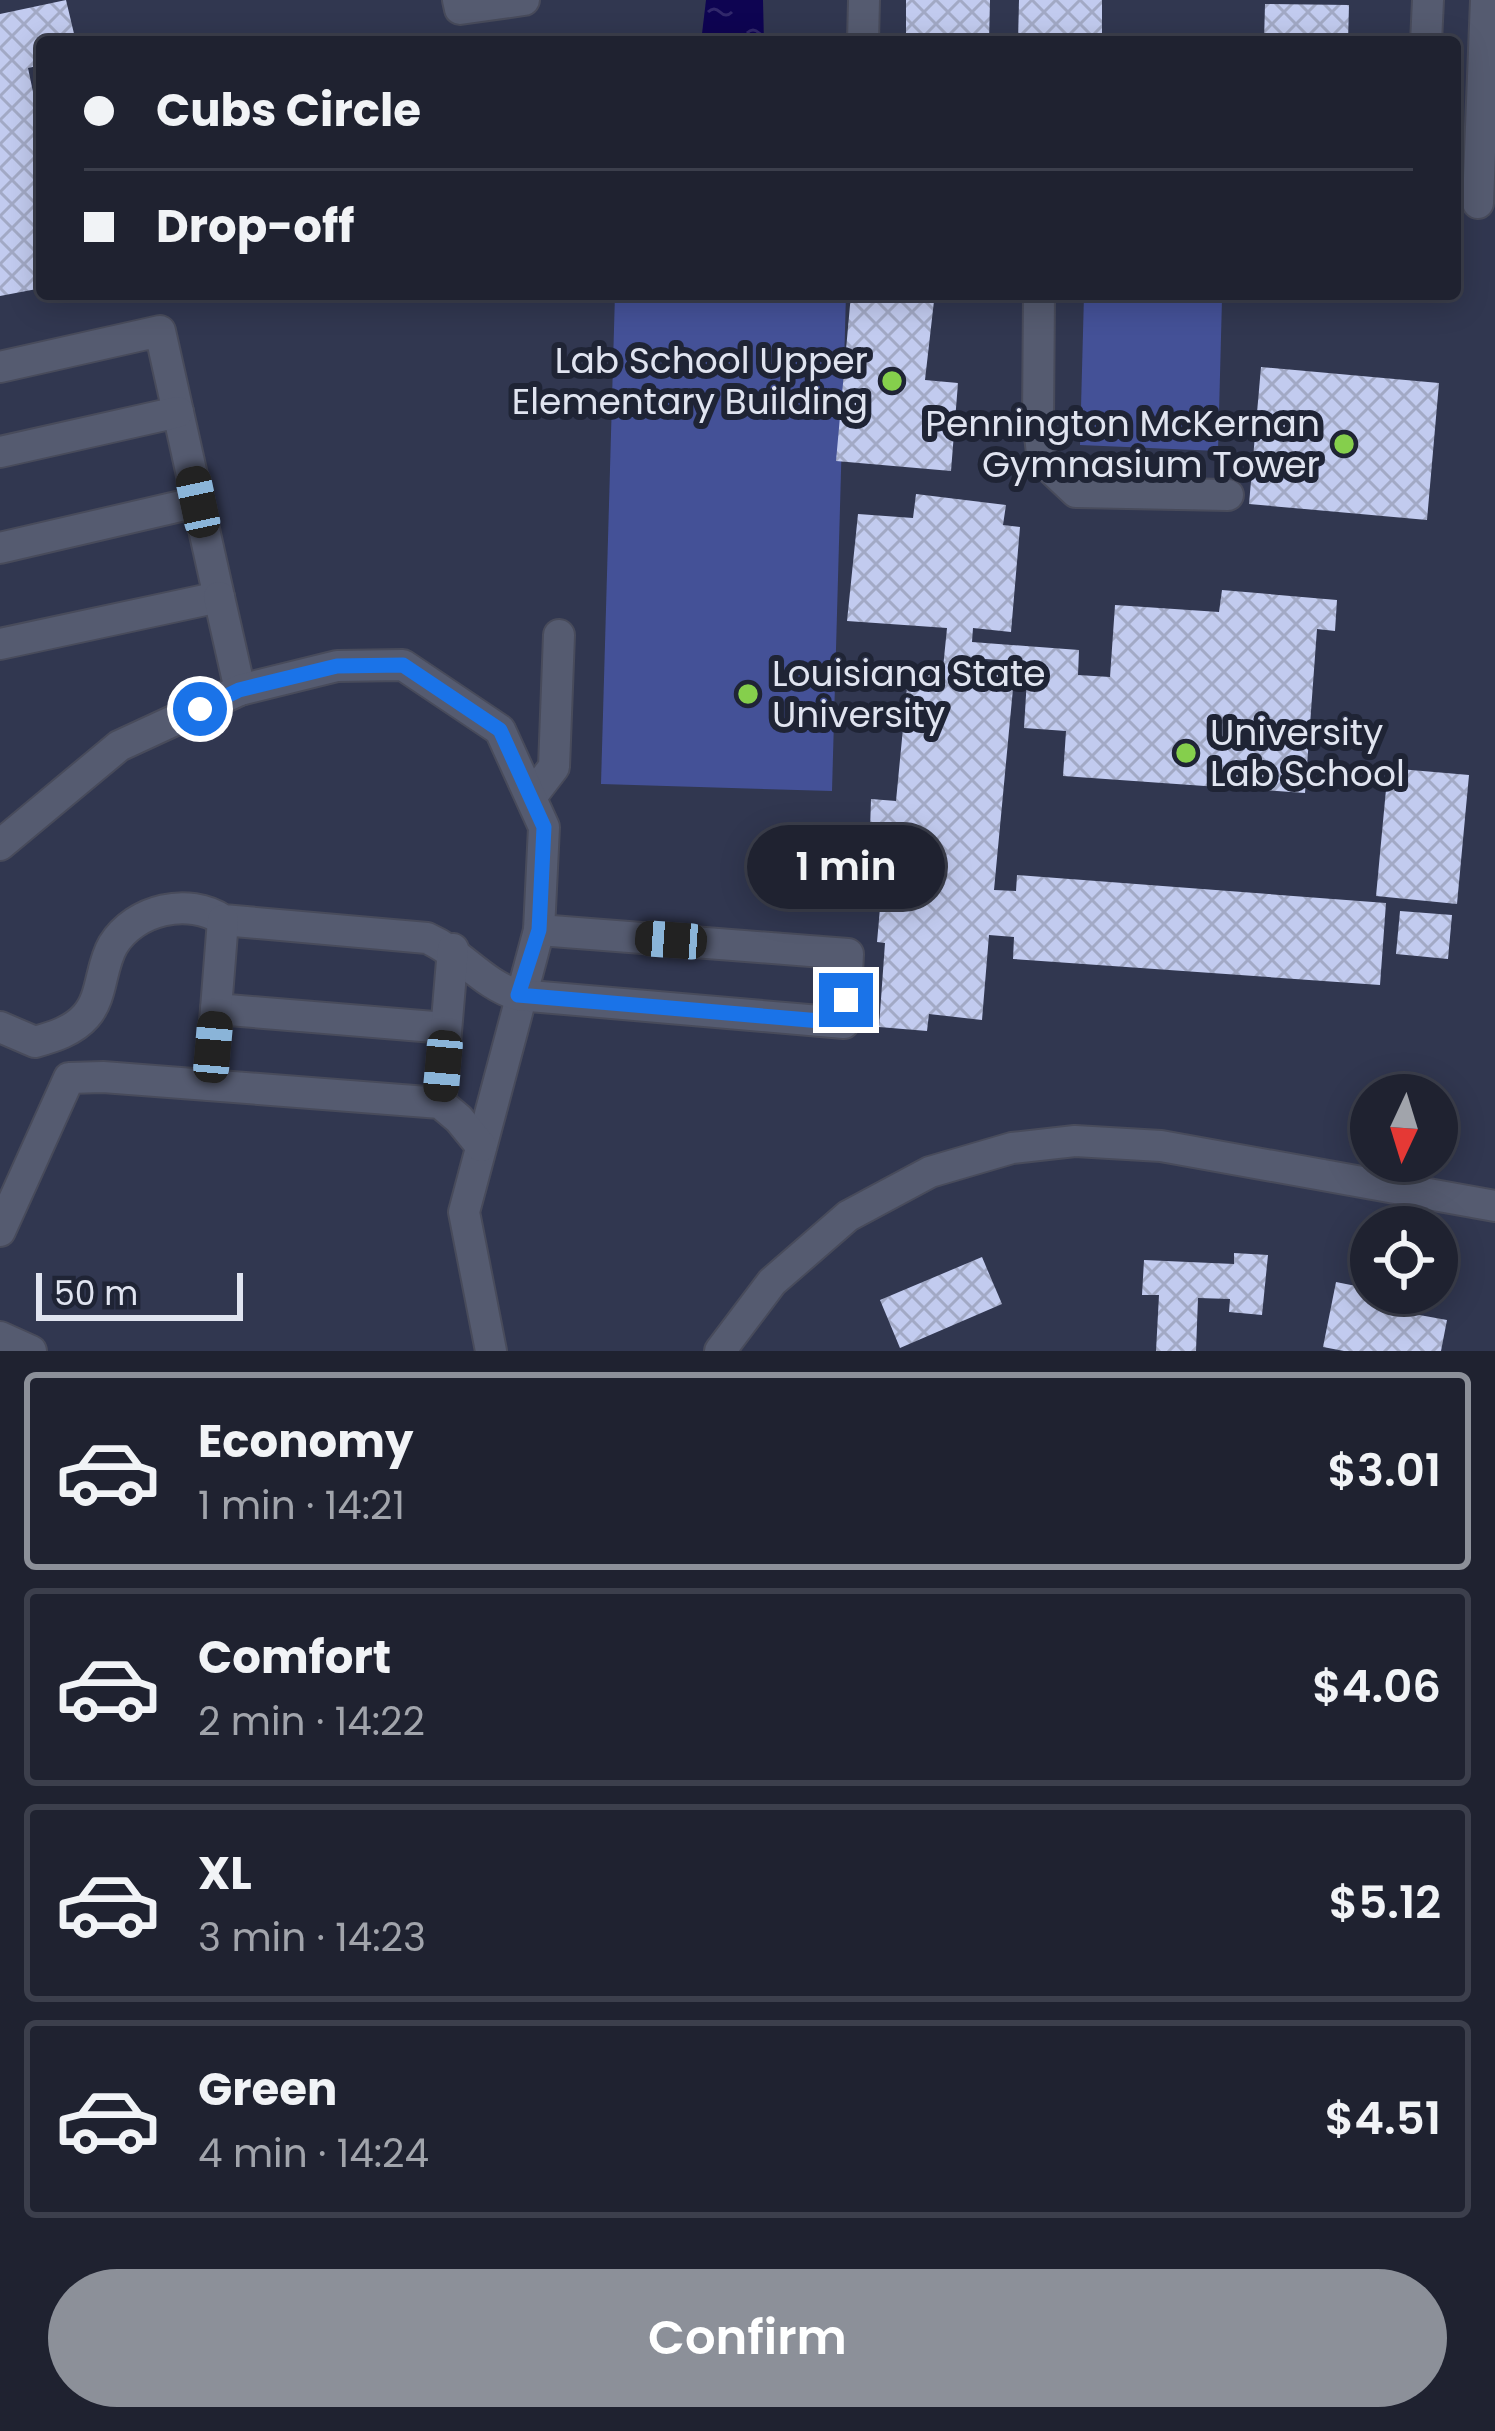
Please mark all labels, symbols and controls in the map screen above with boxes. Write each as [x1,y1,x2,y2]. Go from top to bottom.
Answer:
text: Cubs Circle [156,79,421,142]
text: Drop-off [156,195,354,258]
place label: Lab School Upper Elementary Building [512,335,868,427]
marker: Lab School Upper Elementary Building [879,368,905,394]
place label: Pennington McKernan Gymnasium Tower [925,398,1320,490]
marker: Pennington McKernan Gymnasium Tower [1331,431,1357,457]
car [173,463,223,541]
place label: Louisiana State University [772,648,1045,740]
marker: Louisiana State University [735,681,761,707]
route start [173,682,227,736]
place label: University Lab School [1210,707,1405,799]
marker: University Lab School [1173,740,1199,766]
callout: 1 min [747,826,945,910]
text: 1 min [796,839,896,894]
car [634,920,708,960]
route end [819,973,873,1027]
car [192,1010,234,1084]
car [422,1029,464,1103]
north arrow [1350,1074,1458,1182]
map controls [1350,1074,1458,1314]
button: locate [1350,1206,1458,1314]
scale bar [36,1267,243,1320]
text: 50 m [54,1270,138,1317]
text: Economy [198,1410,413,1473]
icon: car [54,1417,162,1525]
text: $3.01 [1328,1439,1441,1502]
text: 1 min · 14:21 [198,1478,405,1533]
text: Comfort [198,1626,391,1689]
icon: car [54,1633,162,1741]
text: $4.06 [1312,1655,1441,1718]
text: 2 min · 14:22 [198,1694,425,1749]
text: XL [198,1842,252,1905]
icon: car [54,1849,162,1957]
text: $5.12 [1329,1871,1441,1934]
text: 3 min · 14:23 [198,1910,426,1965]
text: Green [198,2058,337,2121]
icon: car [54,2065,162,2173]
text: $4.51 [1325,2087,1441,2150]
text: 4 min · 14:24 [198,2126,429,2181]
button: Confirm [48,2269,1447,2407]

